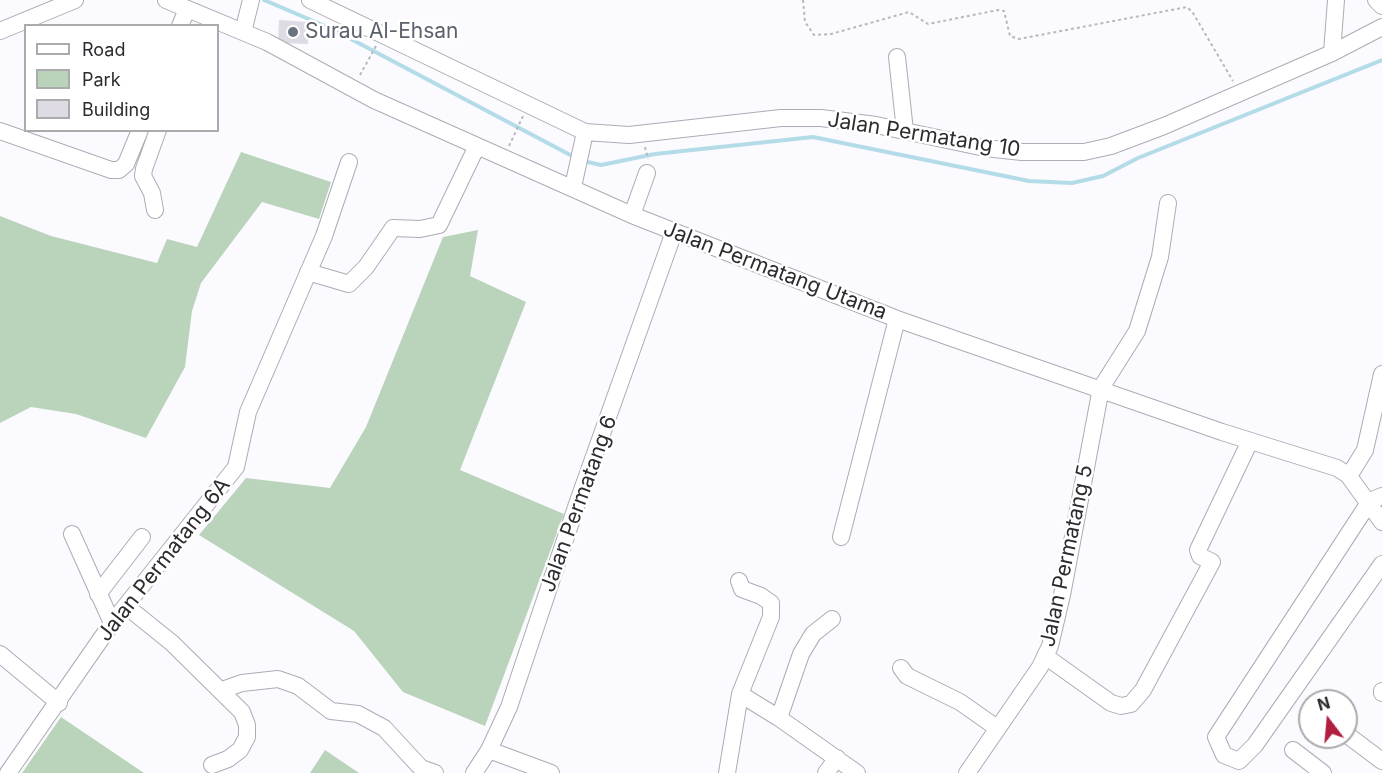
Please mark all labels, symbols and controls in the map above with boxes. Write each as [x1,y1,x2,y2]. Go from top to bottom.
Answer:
place label: Surau Al-Ehsan [305,19,458,45]
legend [24,24,219,132]
marker: Surau Al-Ehsan [286,25,300,39]
text: Road [82,39,125,60]
text: Park [82,69,121,90]
text: Building [82,99,150,120]
street label: Jalan Permatang 10 [826,107,1022,163]
street label: Jalan Permatang Utama [660,217,890,325]
street label: Jalan Permatang 6 [535,412,623,596]
street label: Jalan Permatang 5 [1035,463,1099,649]
street label: Jalan Permatang 6A [92,473,236,647]
north arrow [1298,689,1358,749]
text: N [1315,692,1332,715]

